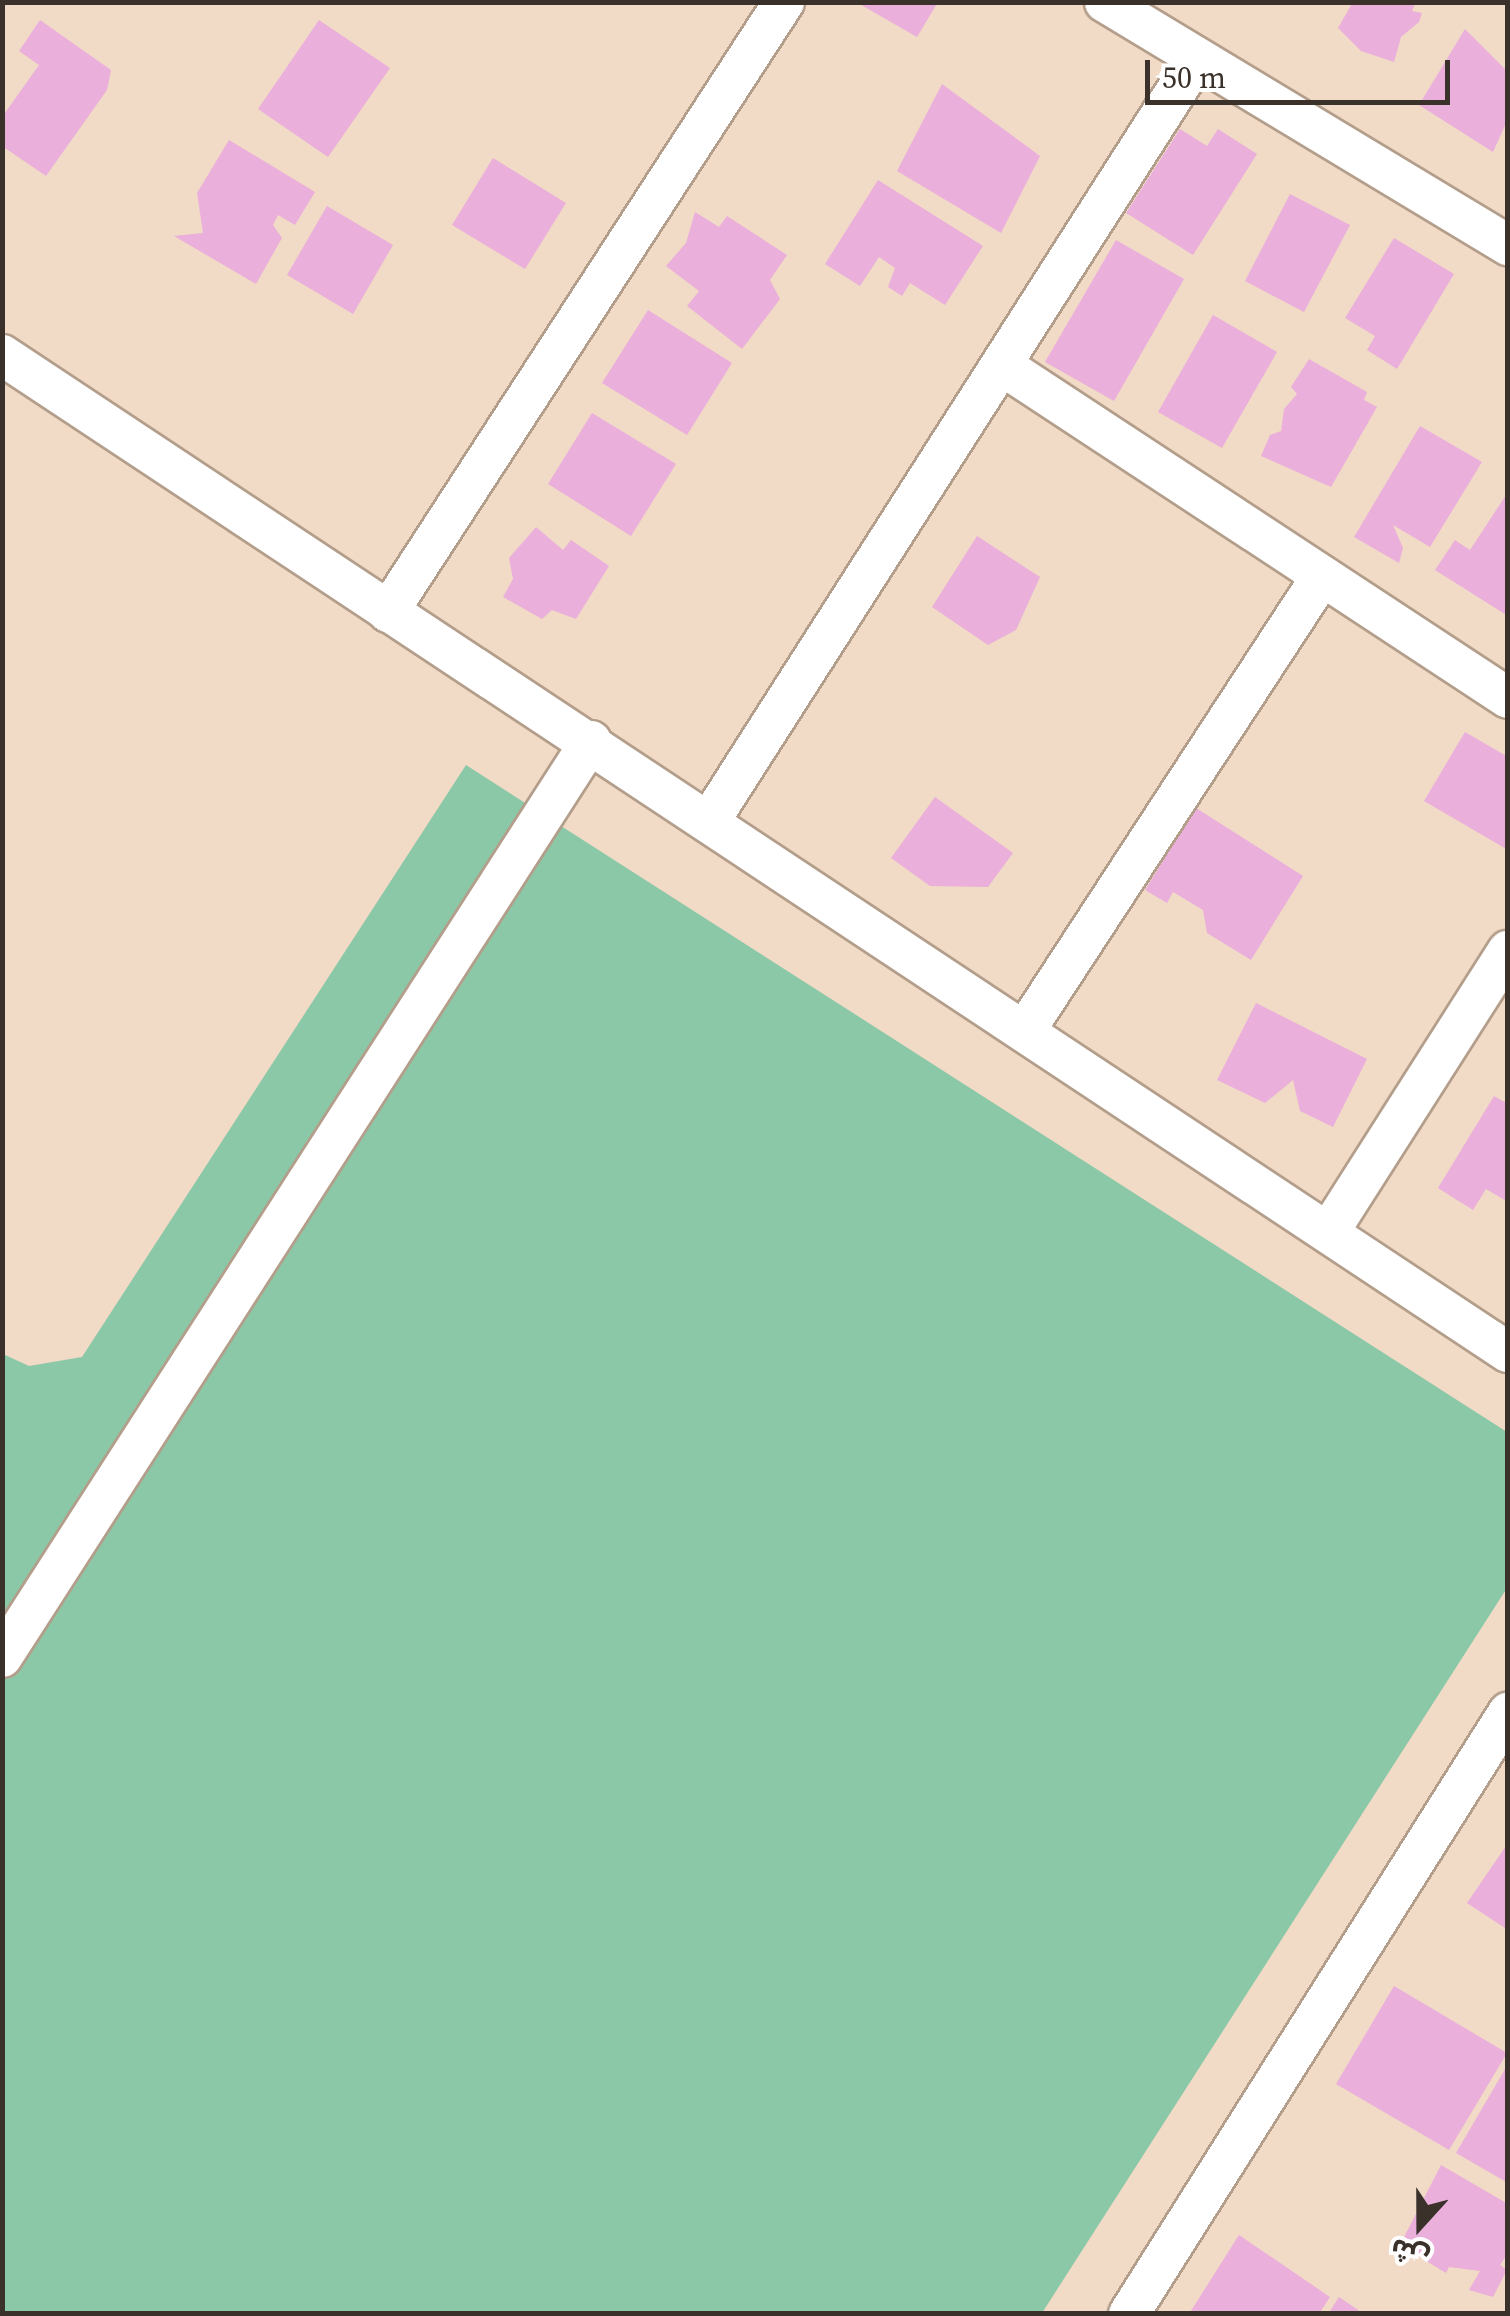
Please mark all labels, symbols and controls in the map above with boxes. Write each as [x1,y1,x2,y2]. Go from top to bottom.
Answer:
scale bar [1150,40,1455,102]
text: 50 m [1162,57,1226,98]
north arrow [1370,2176,1470,2276]
text: ش [1385,2229,1434,2279]

